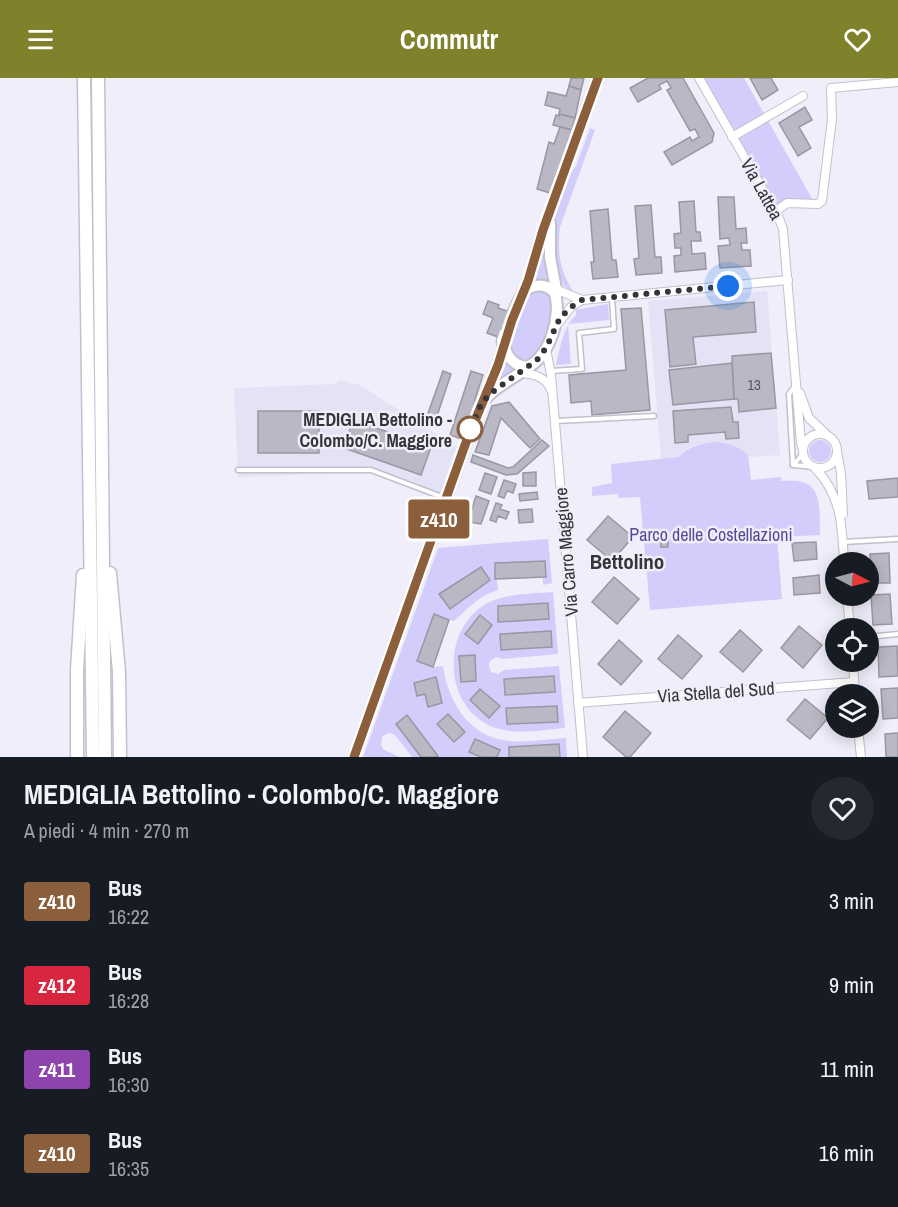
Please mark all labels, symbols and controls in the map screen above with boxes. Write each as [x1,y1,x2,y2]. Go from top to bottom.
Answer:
text: Commutr [400,21,498,57]
icon: menu [24,23,57,56]
icon: heart [841,23,874,56]
street label: Via Lattea [735,154,789,224]
your location [713,271,743,301]
house number: 13 [747,374,761,395]
place label: MEDIGLIA Bettolino - Colombo/C. Maggiore [299,407,452,453]
marker: MEDIGLIA Bettolino - Colombo/C. Maggiore [457,416,483,442]
street label: Via Carro Maggiore [548,486,584,618]
line badge: z410 [397,500,481,538]
text: z410 [420,505,458,534]
park label: Parco delle Costellazioni [629,522,793,547]
district label: Bettolino [590,547,664,576]
north arrow [825,552,879,606]
map controls [825,552,879,738]
button: locate [825,618,879,672]
street label: Via Stella del Sud [657,675,775,709]
button: layers [825,684,879,738]
text: MEDIGLIA Bettolino - Colombo/C. Maggiore [24,775,499,813]
button: heart [811,777,874,840]
text: A piedi · 4 min · 270 m [24,817,189,844]
text: Bus [108,873,142,903]
text: 3 min [829,886,874,916]
text: z410 [38,887,76,916]
text: 16:22 [108,903,149,930]
text: Bus [108,957,142,987]
text: 9 min [829,970,874,1000]
text: z412 [38,971,76,1000]
text: 16:28 [108,987,149,1014]
text: Bus [108,1041,142,1071]
text: 11 min [820,1054,874,1084]
text: z411 [39,1055,75,1084]
text: 16:30 [108,1071,149,1098]
text: Bus [108,1125,142,1155]
text: 16 min [819,1138,874,1168]
text: z410 [38,1139,76,1168]
text: 16:35 [108,1155,149,1182]

